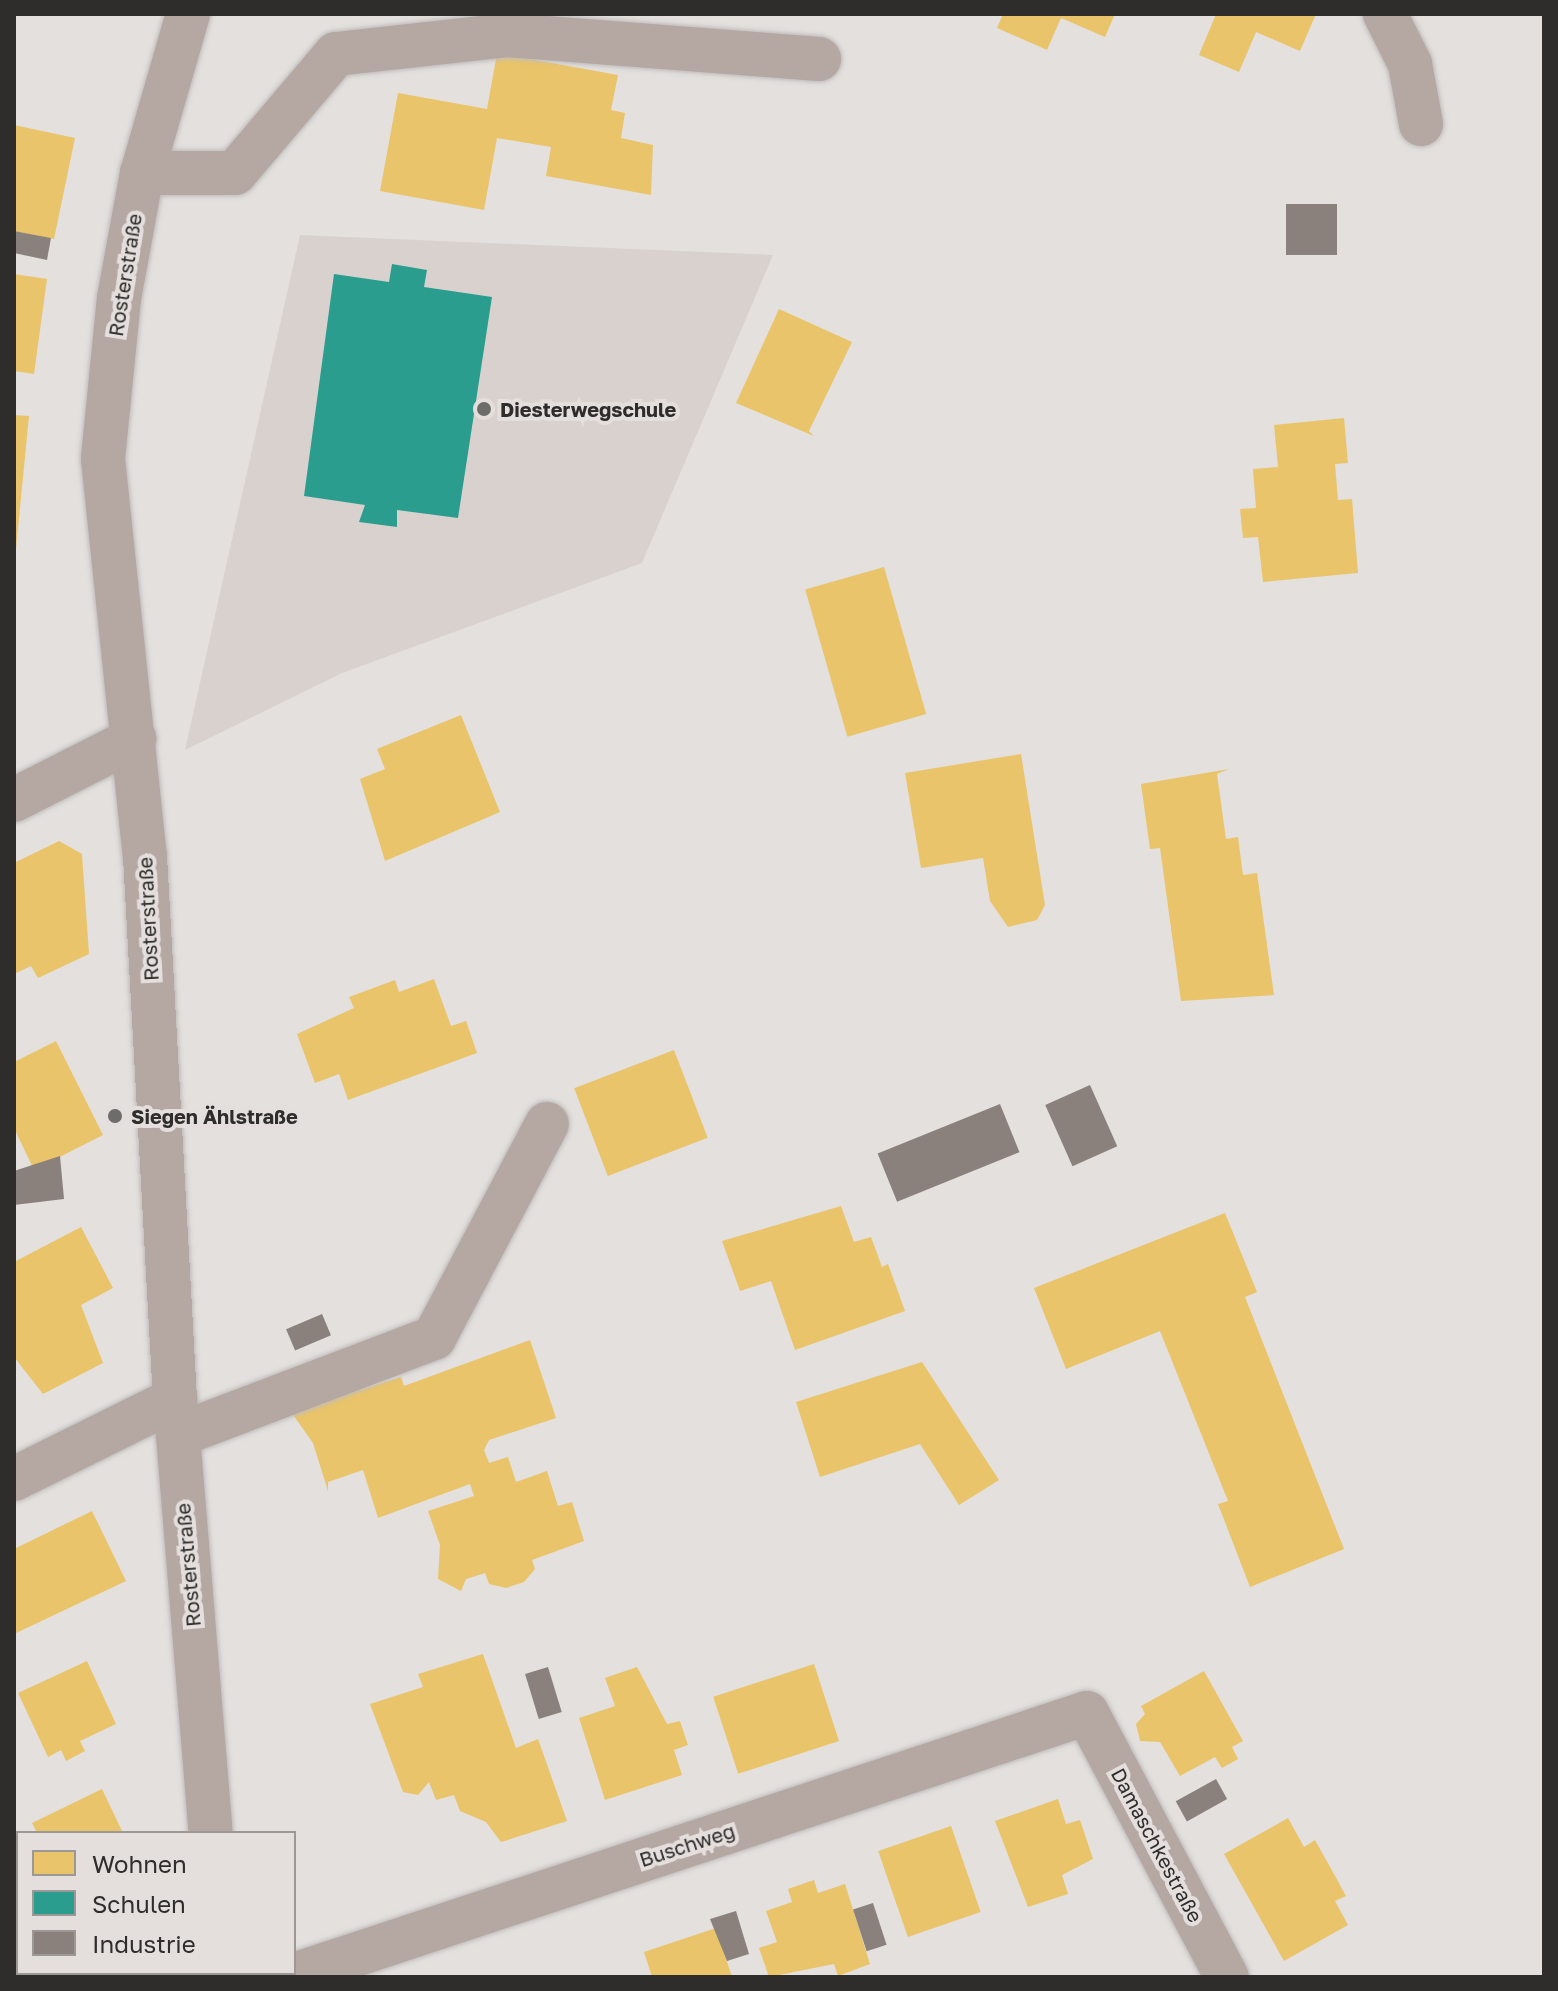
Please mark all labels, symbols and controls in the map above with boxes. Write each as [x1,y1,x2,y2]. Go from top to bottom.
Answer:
street label: Rosterstraße [103,212,147,338]
place label: Diesterwegschule [500,397,676,421]
marker: Diesterwegschule [475,400,493,418]
street label: Rosterstraße [133,856,163,982]
place label: Siegen Ählstraße [131,1104,298,1128]
marker: Siegen Ählstraße [106,1107,124,1125]
street label: Rosterstraße [171,1502,205,1628]
street label: Damaschkestraße [1106,1764,1208,1926]
street label: Buschweg [636,1818,738,1872]
legend [16,1831,296,1975]
text: Wohnen [92,1849,187,1878]
text: Schulen [92,1889,186,1918]
text: Industrie [92,1929,196,1958]

